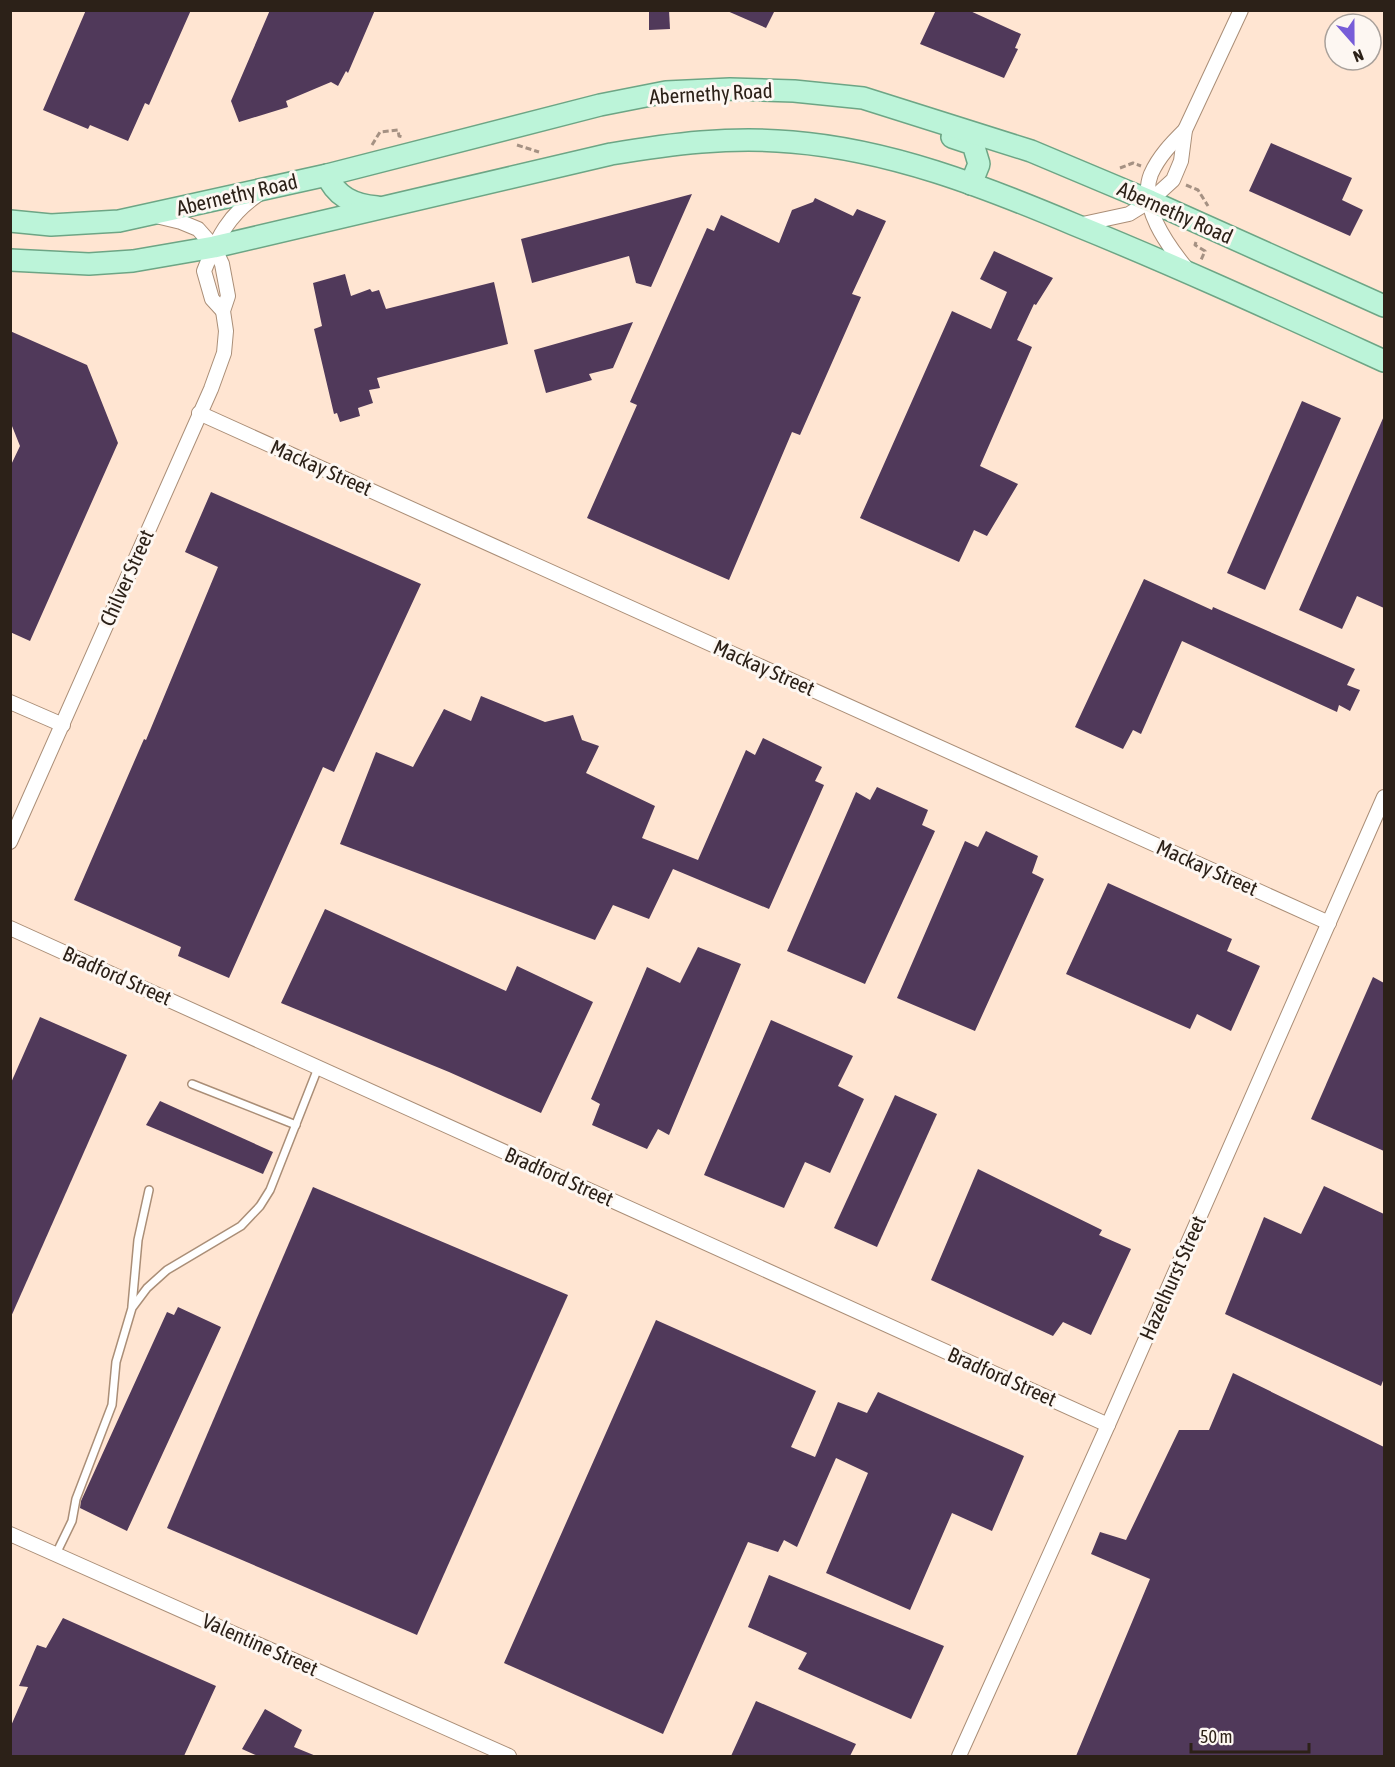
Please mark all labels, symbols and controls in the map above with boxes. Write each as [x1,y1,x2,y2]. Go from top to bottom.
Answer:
north arrow [1323,12,1383,72]
text: N [1351,46,1366,66]
street label: Abernethy Road [649,78,773,108]
street label: Abernethy Road [174,168,300,220]
street label: Abernethy Road [1114,176,1237,248]
street label: Mackay Street [267,434,376,500]
street label: Chilver Street [94,526,158,630]
street label: Mackay Street [710,634,819,700]
street label: Mackay Street [1153,834,1262,900]
street label: Bradford Street [59,940,175,1010]
street label: Bradford Street [501,1141,617,1211]
street label: Hazelhurst Street [1134,1212,1210,1343]
street label: Bradford Street [944,1341,1060,1411]
street label: Valentine Street [199,1608,322,1680]
scale bar [1191,1716,1310,1754]
text: 50 m [1200,1726,1232,1747]

